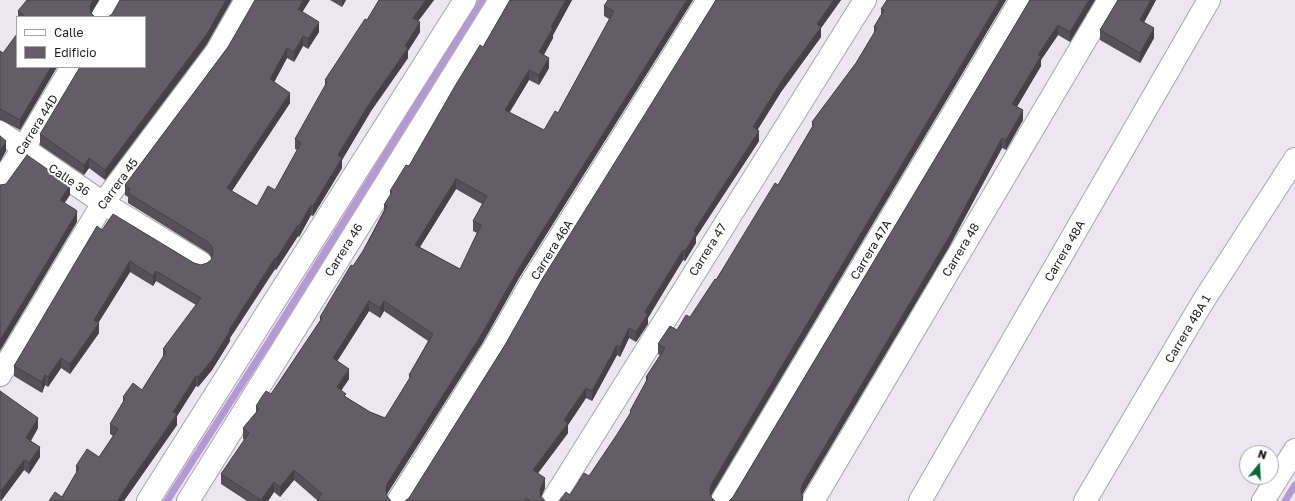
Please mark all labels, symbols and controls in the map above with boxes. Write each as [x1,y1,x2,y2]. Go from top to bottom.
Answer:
legend [16,16,146,68]
text: Calle [54,25,83,40]
text: Edificio [54,45,96,60]
street label: Carrera 44D [13,92,61,158]
street label: Carrera 45 [95,156,141,212]
street label: Calle 36 [46,161,92,199]
street label: Carrera 46A [528,217,576,283]
street label: Carrera 47A [848,217,894,283]
street label: Carrera 48A [1042,218,1088,284]
street label: Carrera 46 [322,221,366,279]
street label: Carrera 47 [686,221,730,279]
street label: Carrera 48 [939,221,983,279]
street label: Carrera 48A 1 [1162,292,1214,366]
north arrow [1239,445,1279,485]
text: N [1257,447,1269,462]

